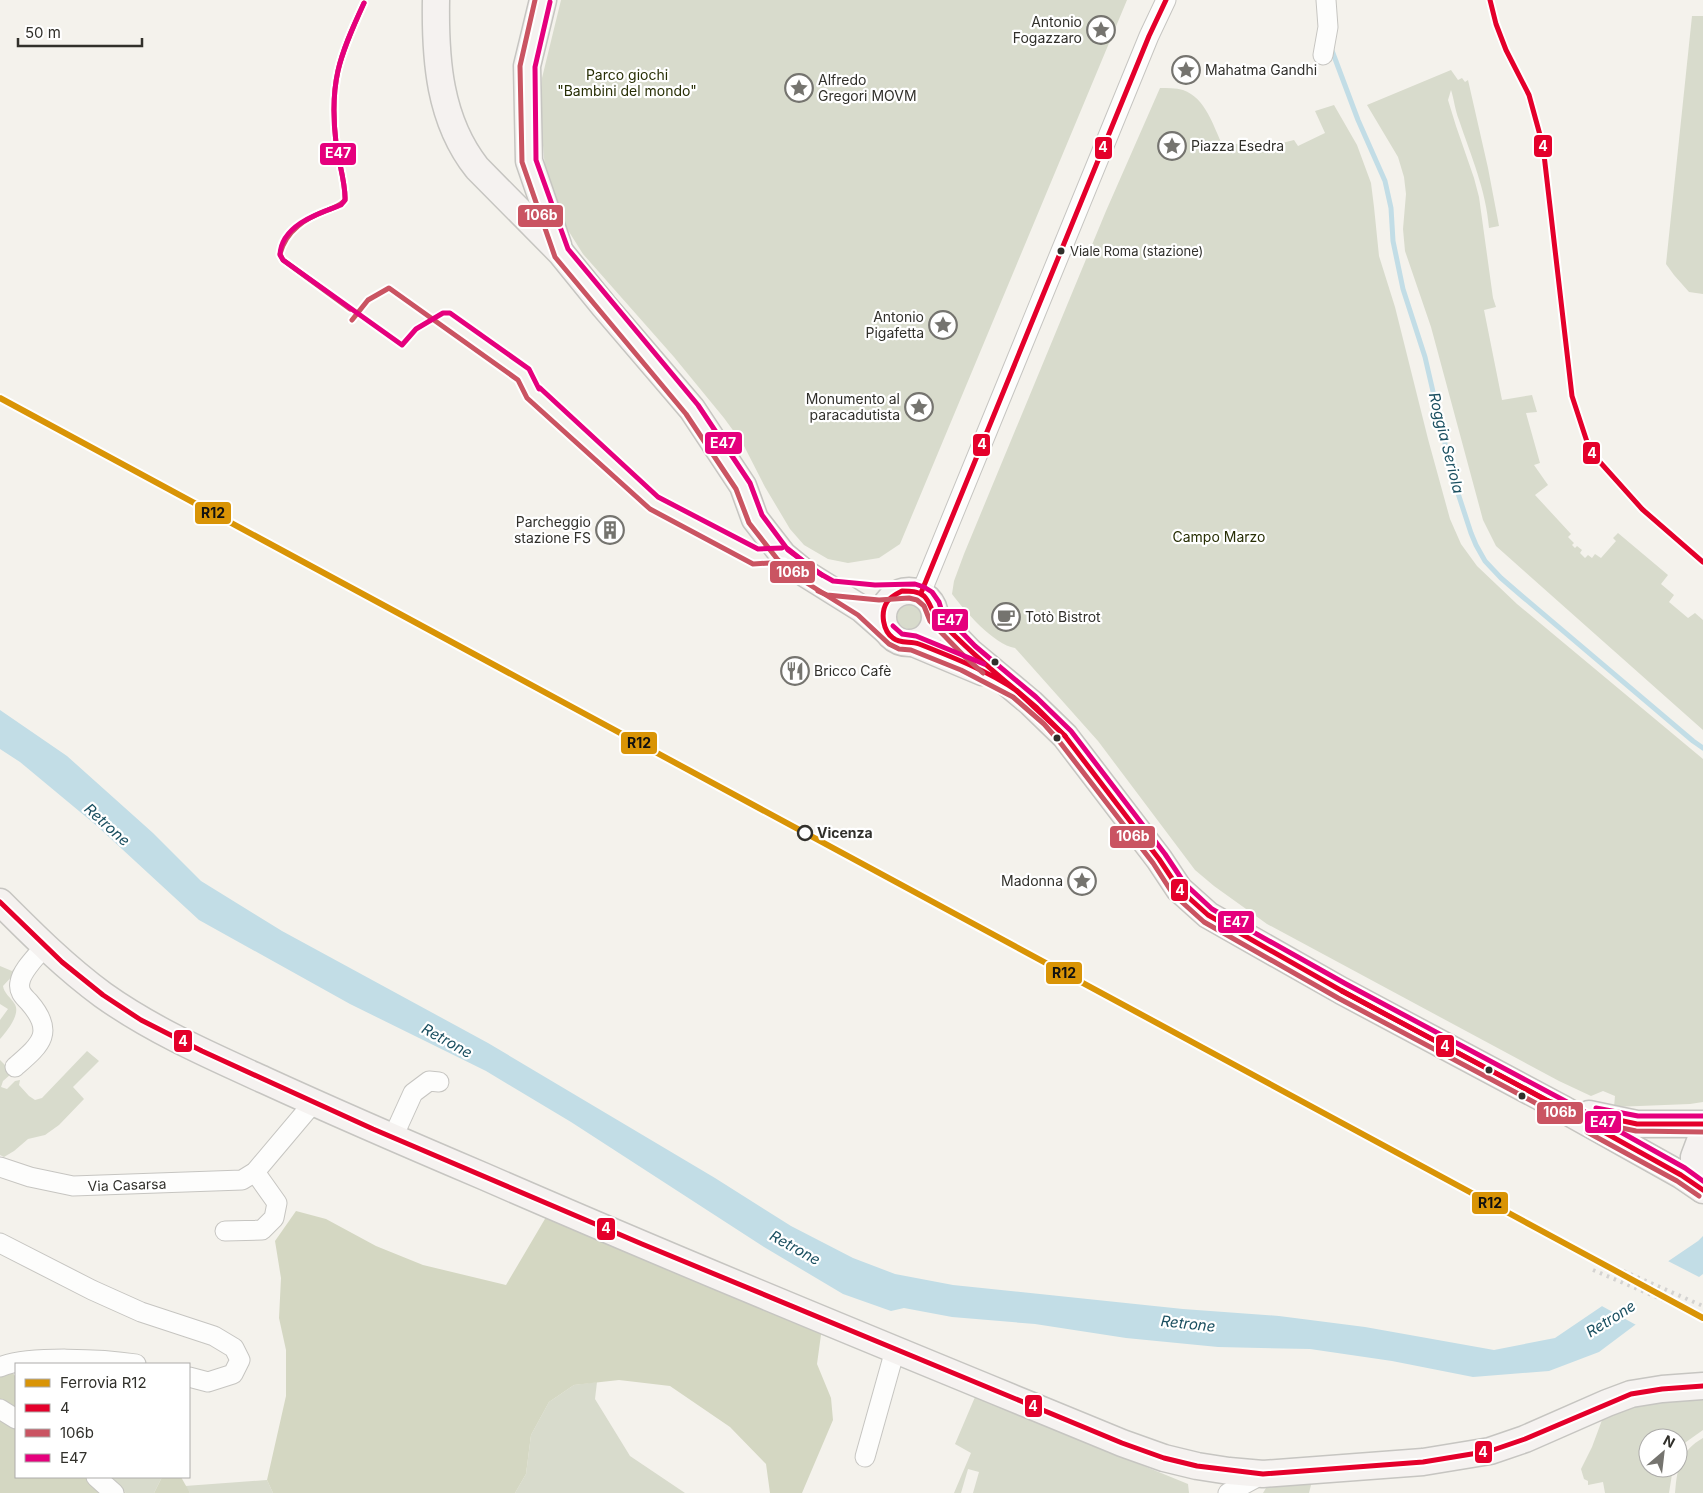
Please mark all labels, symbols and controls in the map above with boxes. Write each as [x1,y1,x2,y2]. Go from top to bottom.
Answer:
place label: Antonio Fogazzaro [1013,13,1082,46]
scale bar [18,15,141,47]
place icon: Antonio Fogazzaro [1086,15,1116,45]
text: 50 m [25,23,61,42]
place icon: Mahatma Gandhi [1171,55,1201,85]
place label: Mahatma Gandhi [1205,61,1317,78]
park label: Parco giochi "Bambini del mondo" [557,66,697,99]
place label: Alfredo Gregori MOVM [818,71,917,104]
place icon: Alfredo Gregori MOVM [784,73,814,103]
place icon: Piazza Esedra [1157,131,1187,161]
line badge: 4 [1533,134,1553,158]
line badge: 4 [1094,136,1113,160]
place label: Piazza Esedra [1191,137,1284,154]
text: 4 [1538,137,1548,154]
text: 4 [1098,138,1108,155]
line badge: E47 [319,142,357,166]
text: E47 [325,144,351,161]
line badge: 106b [517,204,564,228]
text: 106b [524,206,558,223]
place label: Viale Roma (stazione) [1070,243,1203,259]
marker: Viale Roma (stazione) [1056,246,1066,256]
place label: Antonio Pigafetta [866,308,924,341]
place icon: Antonio Pigafetta [928,310,958,340]
place label: Monumento al paracadutista [806,390,900,423]
water label: Roggia Seriola [1425,390,1468,495]
place icon: Monumento al paracadutista [904,392,934,422]
line badge: E47 [704,431,743,455]
line badge: 4 [972,433,991,457]
text: E47 [710,434,736,451]
text: 4 [977,435,987,452]
line badge: 4 [1582,441,1601,465]
text: 4 [1587,444,1597,461]
line badge: R12 [194,501,232,525]
text: R12 [201,504,225,521]
place label: Parcheggio stazione FS [514,513,591,546]
building icon: Parcheggio stazione FS [595,515,625,545]
park label: Campo Marzo [1173,528,1265,545]
line badge: 106b [769,560,816,584]
text: 106b [776,563,810,580]
cafe icon: Totò Bistrot [991,602,1021,632]
line badge: E47 [931,608,969,632]
place label: Totò Bistrot [1025,608,1101,625]
text: E47 [937,611,963,628]
restaurant icon: Bricco Cafè [780,656,810,686]
unlabelled marker [990,657,1000,667]
place label: Bricco Cafè [814,662,891,679]
line badge: R12 [620,731,658,755]
unlabelled marker [1052,733,1062,743]
text: R12 [627,734,651,751]
water label: Retrone [81,799,134,850]
place label: Vicenza [817,824,873,841]
marker: Vicenza [797,825,813,841]
line badge: 106b [1109,825,1156,849]
text: 106b [1116,827,1150,844]
place icon: Madonna [1067,866,1097,896]
place label: Madonna [1001,872,1063,889]
line badge: 4 [1170,878,1189,902]
text: 4 [1175,881,1185,898]
line badge: E47 [1217,910,1255,934]
text: E47 [1223,913,1249,930]
line badge: R12 [1045,961,1083,985]
text: R12 [1052,964,1076,981]
water label: Retrone [419,1019,476,1062]
line badge: 4 [173,1029,193,1053]
text: 4 [178,1032,188,1049]
line badge: 4 [1435,1034,1455,1058]
text: 4 [1440,1037,1450,1054]
unlabelled marker [1484,1065,1494,1075]
unlabelled marker [1517,1091,1527,1101]
line badge: 106b [1536,1101,1584,1125]
text: 106b [1543,1103,1577,1120]
line badge: E47 [1584,1110,1622,1134]
text: E47 [1590,1113,1616,1130]
street label: Via Casarsa [87,1175,167,1194]
line badge: R12 [1471,1191,1509,1215]
text: R12 [1478,1194,1502,1211]
line badge: 4 [596,1217,616,1241]
text: 4 [601,1219,611,1236]
water label: Retrone [767,1226,824,1269]
water label: Retrone [1582,1296,1639,1341]
water label: Retrone [1160,1311,1216,1336]
legend [15,1363,190,1478]
text: Ferrovia R12 [60,1373,147,1392]
line badge: 4 [1024,1394,1043,1418]
text: 4 [1028,1397,1038,1414]
text: 4 [60,1398,70,1417]
text: 106b [60,1423,94,1442]
north arrow [1638,1428,1688,1478]
text: N [1661,1431,1678,1451]
line badge: 4 [1474,1440,1493,1464]
text: 4 [1478,1443,1488,1460]
text: E47 [60,1448,87,1467]

